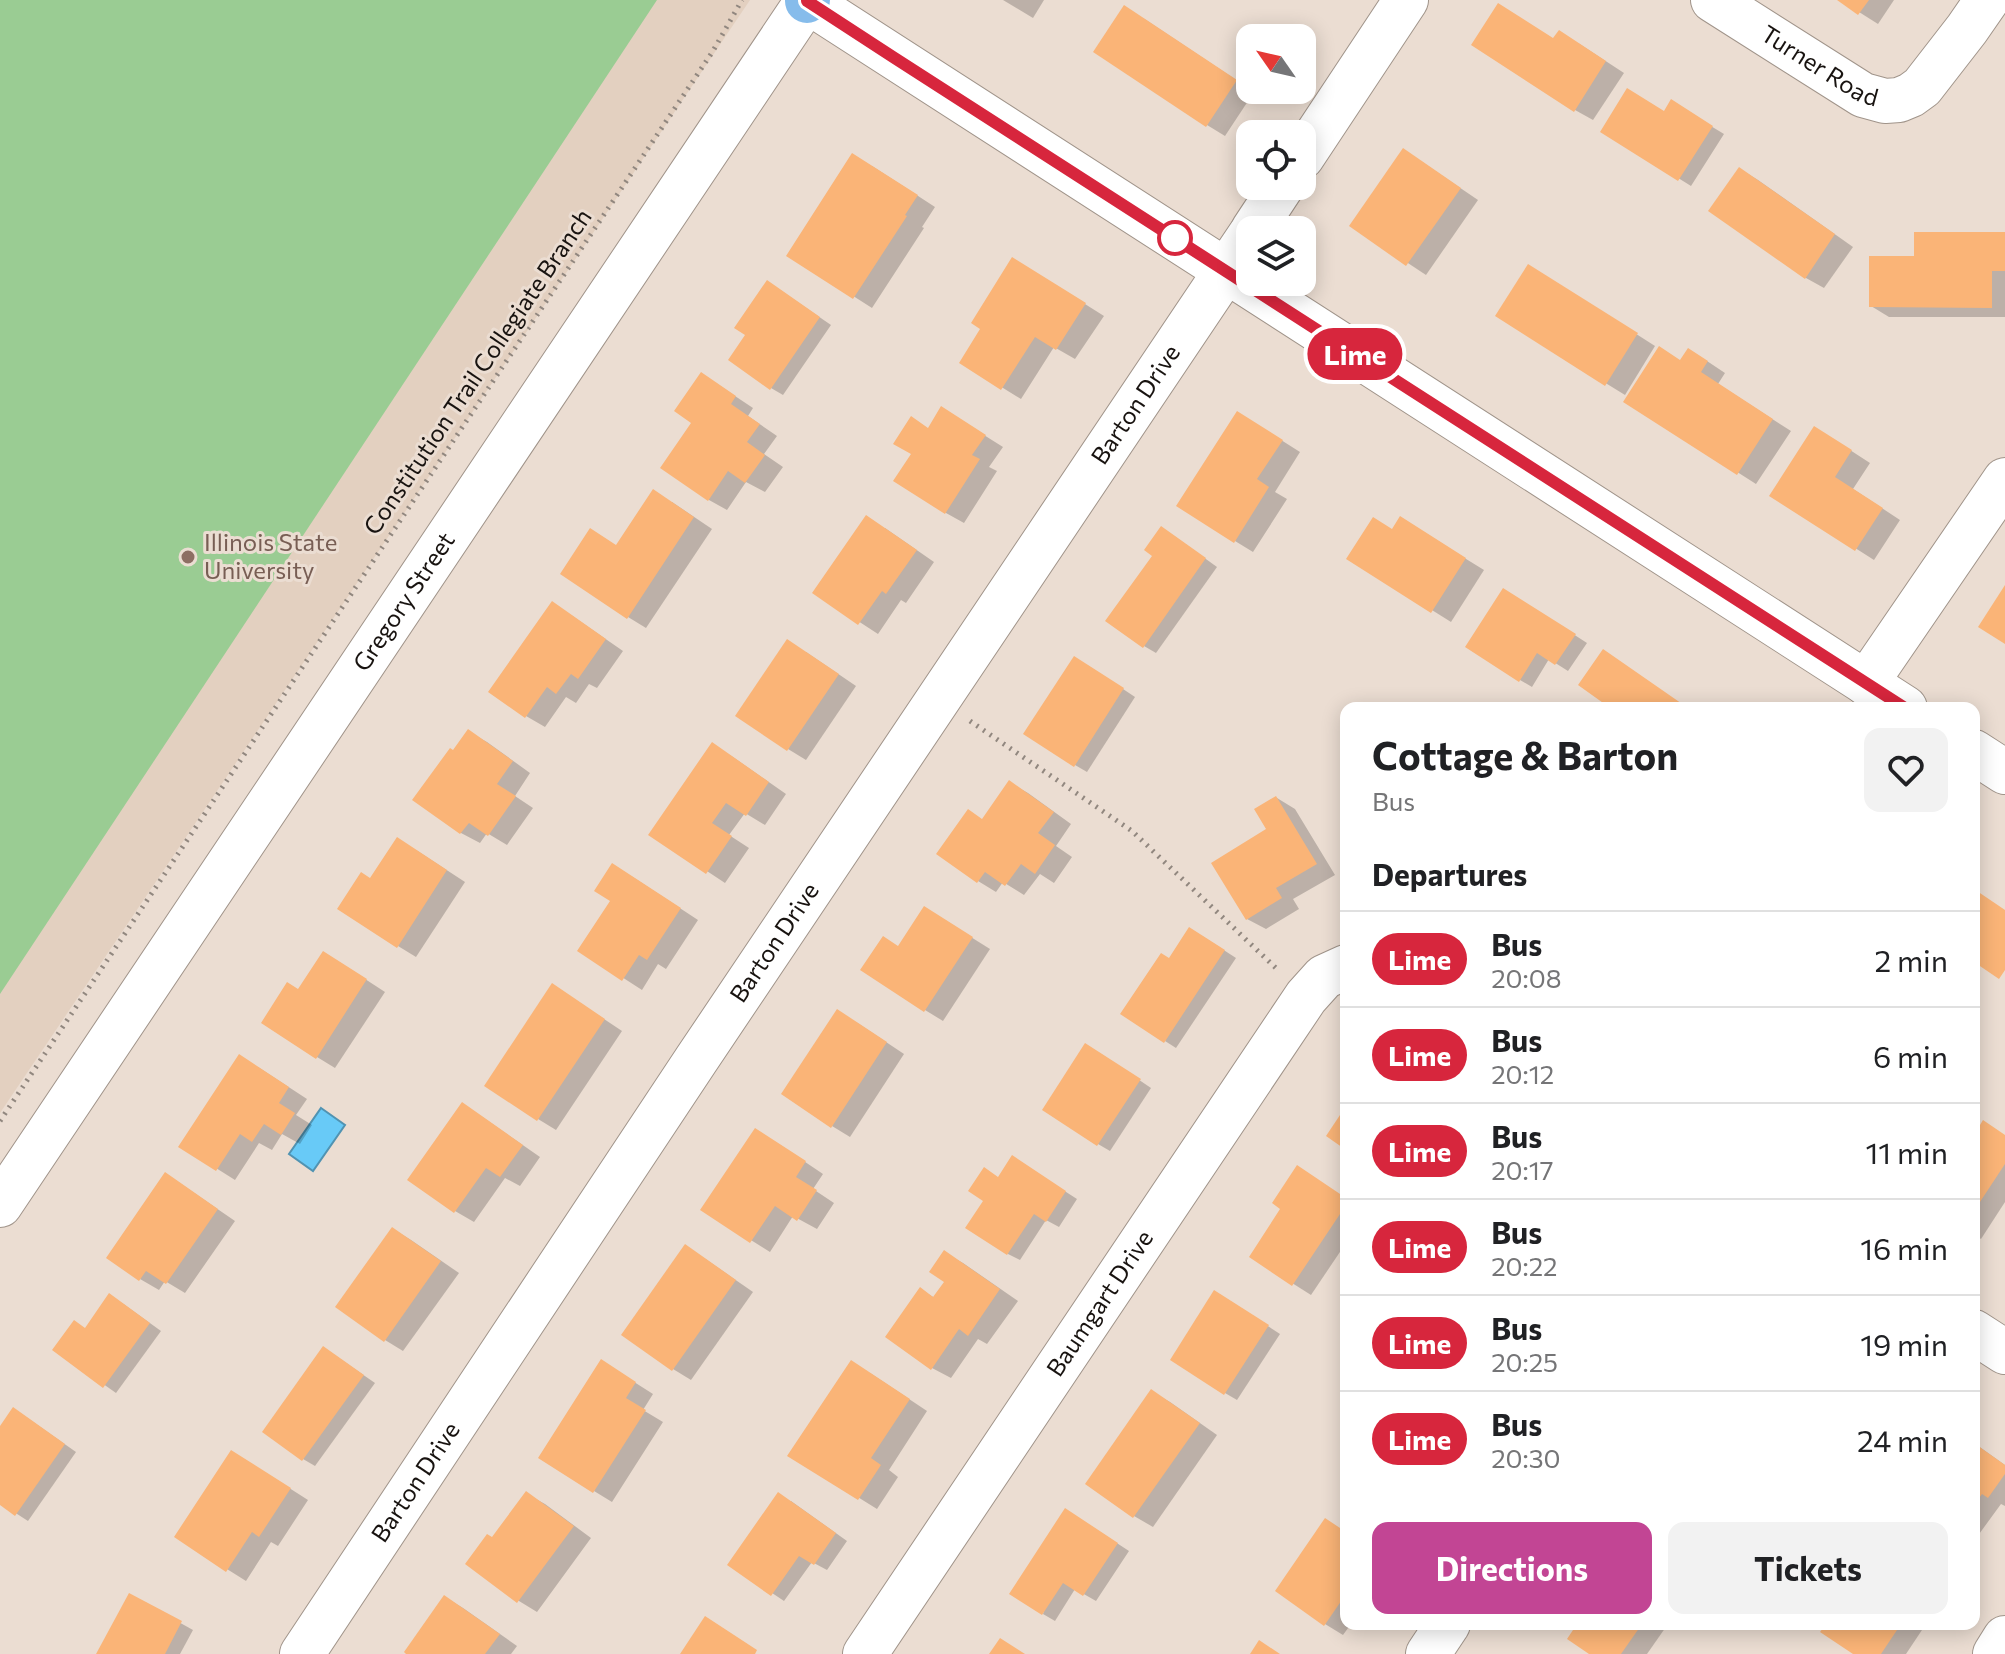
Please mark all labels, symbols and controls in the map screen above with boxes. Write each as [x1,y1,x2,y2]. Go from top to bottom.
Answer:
street label: Turner Road [1756,18,1882,111]
north arrow [1236,24,1316,104]
map controls [1236,24,1316,296]
button: locate [1236,120,1316,200]
street label: Constitution Trail Collegiate Branch [357,203,597,539]
button: layers [1236,216,1316,296]
unlabelled marker [1158,221,1192,255]
line badge: Lime [1299,328,1411,380]
text: Lime [1323,337,1387,371]
street label: Barton Drive [1084,339,1185,469]
street label: Gregory Street [346,526,460,676]
place label: Illinois State University [204,527,337,584]
marker: Illinois State University [179,548,197,566]
button: heart [1864,728,1948,812]
text: Cottage & Barton [1372,731,1678,778]
text: Bus [1372,785,1415,816]
text: Departures [1372,855,1527,892]
street label: Barton Drive [723,877,824,1007]
text: Bus [1491,925,1542,962]
text: 2 min [1875,941,1948,978]
text: Lime [1388,942,1451,976]
text: 20:08 [1491,962,1561,993]
text: Bus [1491,1021,1542,1058]
text: 6 min [1873,1037,1948,1074]
text: Lime [1388,1038,1451,1072]
text: 20:12 [1491,1058,1554,1089]
text: Bus [1491,1117,1542,1154]
text: 11 min [1866,1133,1948,1170]
text: Lime [1388,1134,1451,1168]
text: 20:17 [1491,1154,1554,1185]
text: Bus [1491,1213,1542,1250]
street label: Baumgart Drive [1040,1224,1158,1381]
text: 16 min [1860,1229,1948,1266]
text: Lime [1388,1230,1451,1264]
text: 20:22 [1491,1250,1558,1281]
text: Bus [1491,1309,1542,1346]
text: 19 min [1860,1325,1948,1362]
text: Lime [1388,1326,1451,1360]
text: 20:25 [1491,1346,1558,1377]
text: Bus [1491,1405,1542,1442]
street label: Barton Drive [364,1416,465,1547]
text: 24 min [1857,1421,1948,1458]
text: Lime [1388,1422,1451,1456]
text: 20:30 [1491,1442,1560,1473]
button: Directions [1372,1522,1652,1614]
button: Tickets [1668,1522,1948,1614]

